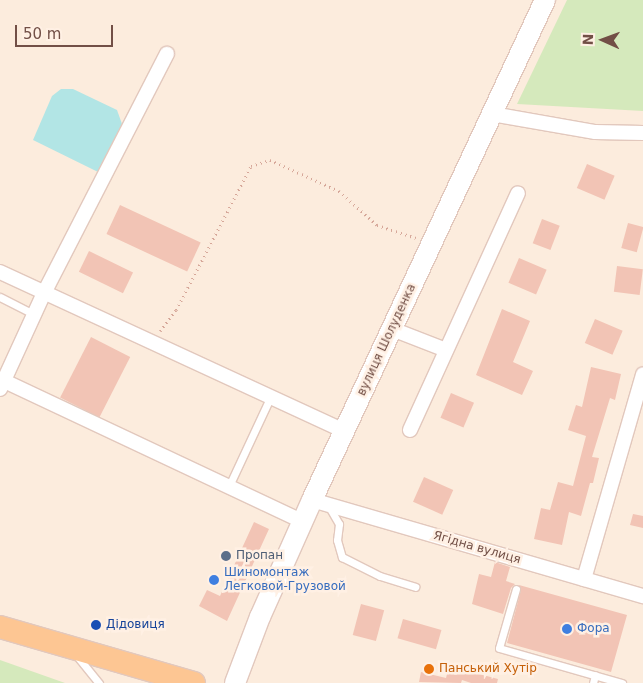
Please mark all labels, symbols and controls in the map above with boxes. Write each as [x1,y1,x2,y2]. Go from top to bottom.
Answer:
scale bar [18,15,115,47]
north arrow [578,15,628,65]
text: 50 m [23,25,61,43]
text: N [580,33,596,46]
street label: вулиця Шолуденка [355,282,419,398]
street label: Ягідна вулиця [432,529,522,567]
place label: Пропан [236,549,283,563]
marker: Пропан [220,550,232,562]
place label: Шиномонтаж Легковой-Грузовой [224,566,346,594]
marker: Шиномонтаж Легковой-Грузовой [208,574,220,586]
place label: Дідовиця [106,618,165,632]
marker: Дідовиця [90,619,102,631]
place label: Фора [577,622,610,636]
marker: Фора [561,623,573,635]
place label: Панський Хутір [439,662,537,676]
marker: Панський Хутір [423,663,435,675]

